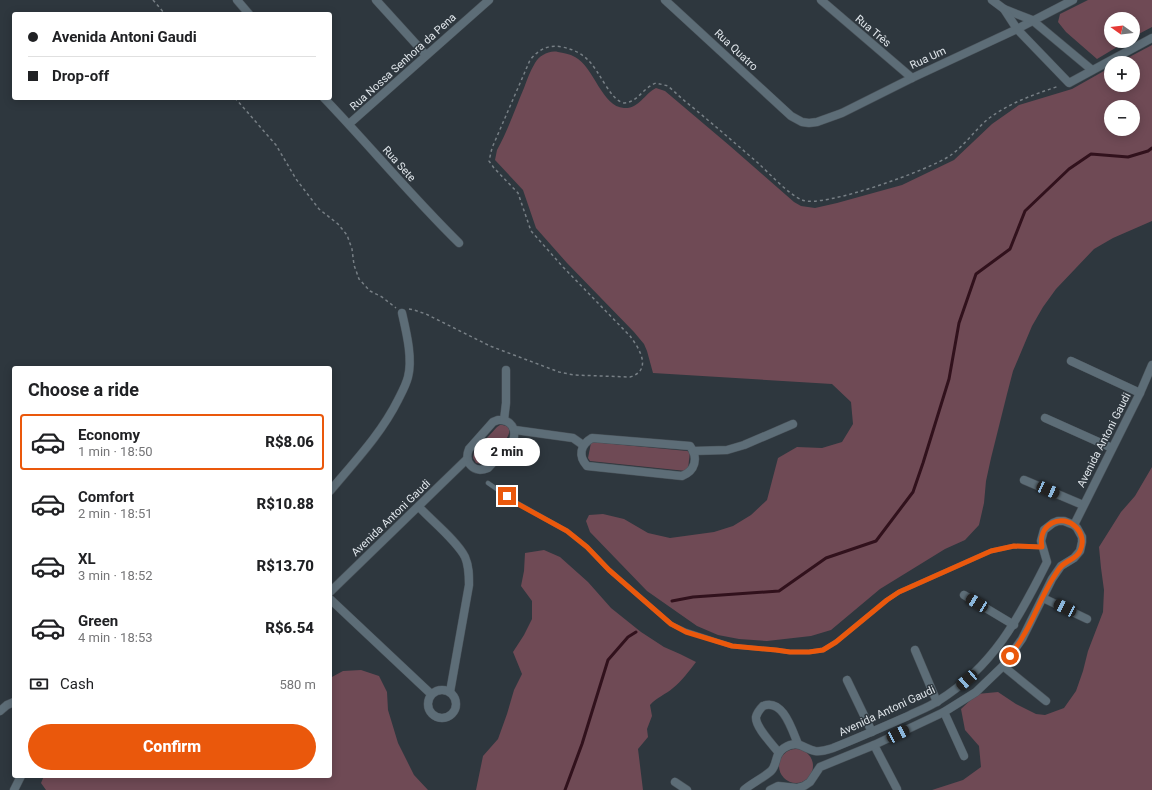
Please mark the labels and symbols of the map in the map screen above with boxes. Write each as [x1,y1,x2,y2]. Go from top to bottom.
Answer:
street label: Rua Nossa Senhora da Pena [347,11,459,113]
street label: Rua Três [852,12,894,50]
north arrow [1104,12,1140,48]
street label: Rua Quatro [712,27,760,73]
street label: Rua Um [908,44,948,72]
street label: Rua Sete [380,144,418,185]
street label: Avenida Antoni Gaudi [1074,390,1134,490]
callout: 2 min [474,438,540,466]
street label: Avenida Antoni Gaudi [349,477,433,559]
car [1035,480,1061,500]
route end [498,487,516,505]
car [964,592,990,614]
car [1052,597,1078,619]
route start [1001,647,1019,665]
car [954,668,980,692]
street label: Avenida Antoni Gaudi [837,683,937,739]
car [885,723,911,745]

